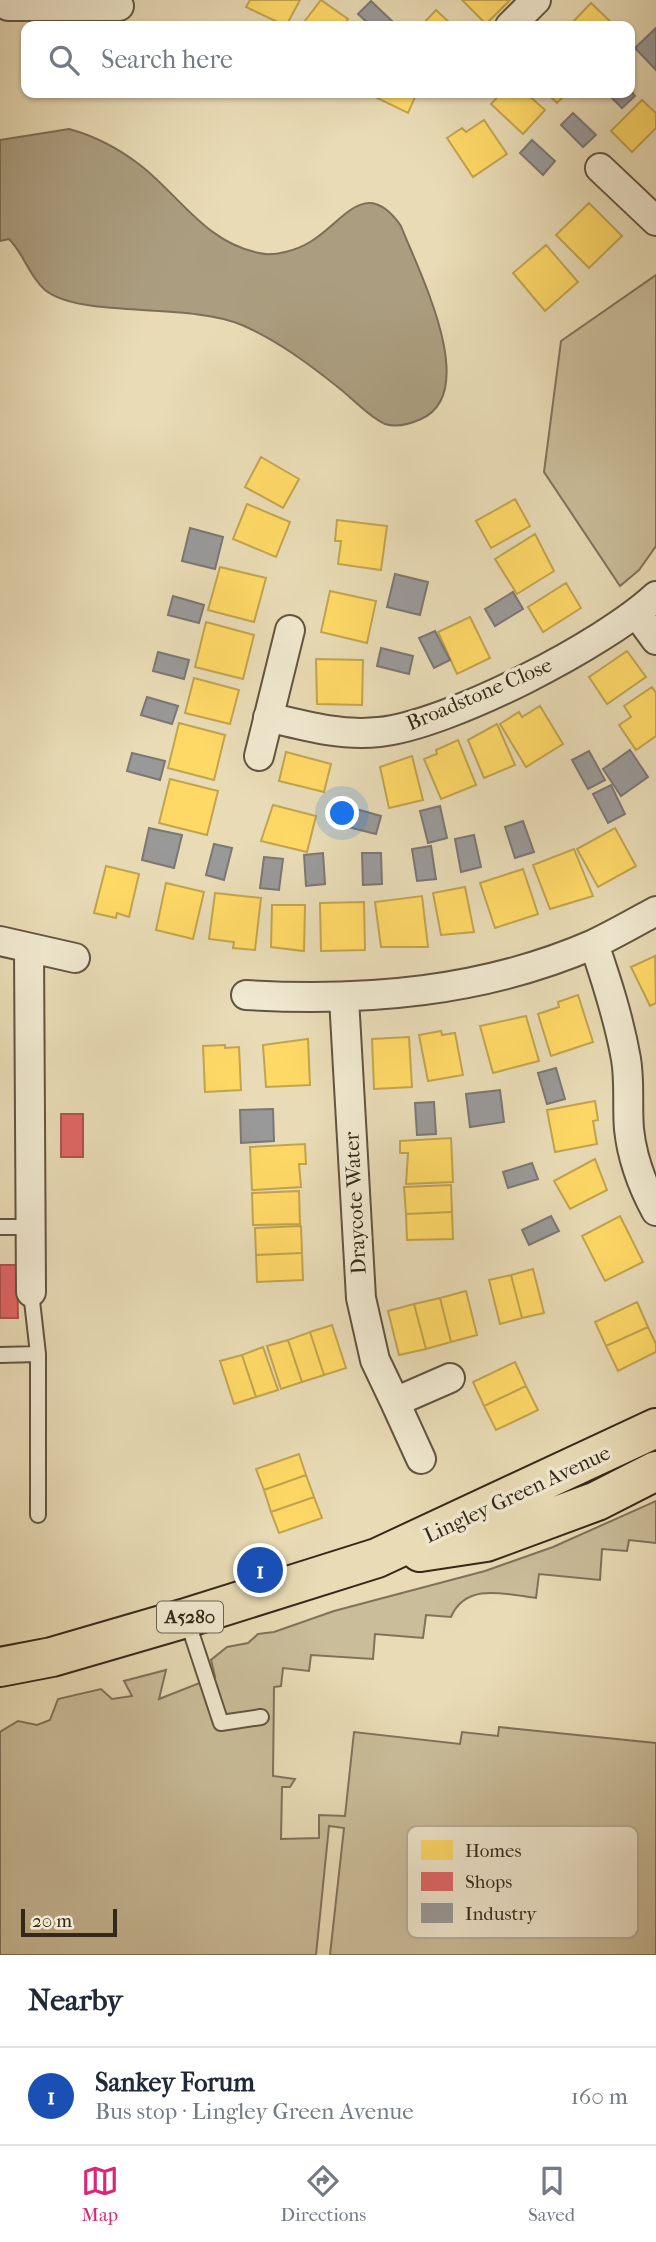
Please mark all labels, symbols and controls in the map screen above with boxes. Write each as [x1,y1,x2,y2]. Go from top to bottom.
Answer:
search box [21,21,635,98]
icon: search [45,41,83,79]
text: Search here [101,44,233,75]
street label: Broadstone Close [403,653,555,735]
your location [325,796,359,830]
street label: Draycote Water [339,1131,371,1275]
street label: Lingley Green Avenue [420,1440,614,1548]
pin: 1 [237,1544,283,1596]
road number: A5280 [157,1602,223,1632]
legend [407,1826,638,1938]
text: Homes [465,1840,521,1862]
text: Shops [465,1871,512,1893]
text: Industry [465,1903,537,1925]
scale bar [21,1906,117,1938]
text: 20 m [32,1910,72,1932]
text: Nearby [28,1983,123,2018]
text: Sankey Forum [95,2067,255,2098]
text: 1 [47,2083,55,2110]
text: 160 m [571,2083,628,2110]
text: Bus stop · Lingley Green Avenue [95,2098,414,2125]
tab: Map [81,2162,119,2226]
tab: Directions [281,2162,366,2226]
tab: Saved [528,2162,575,2226]

